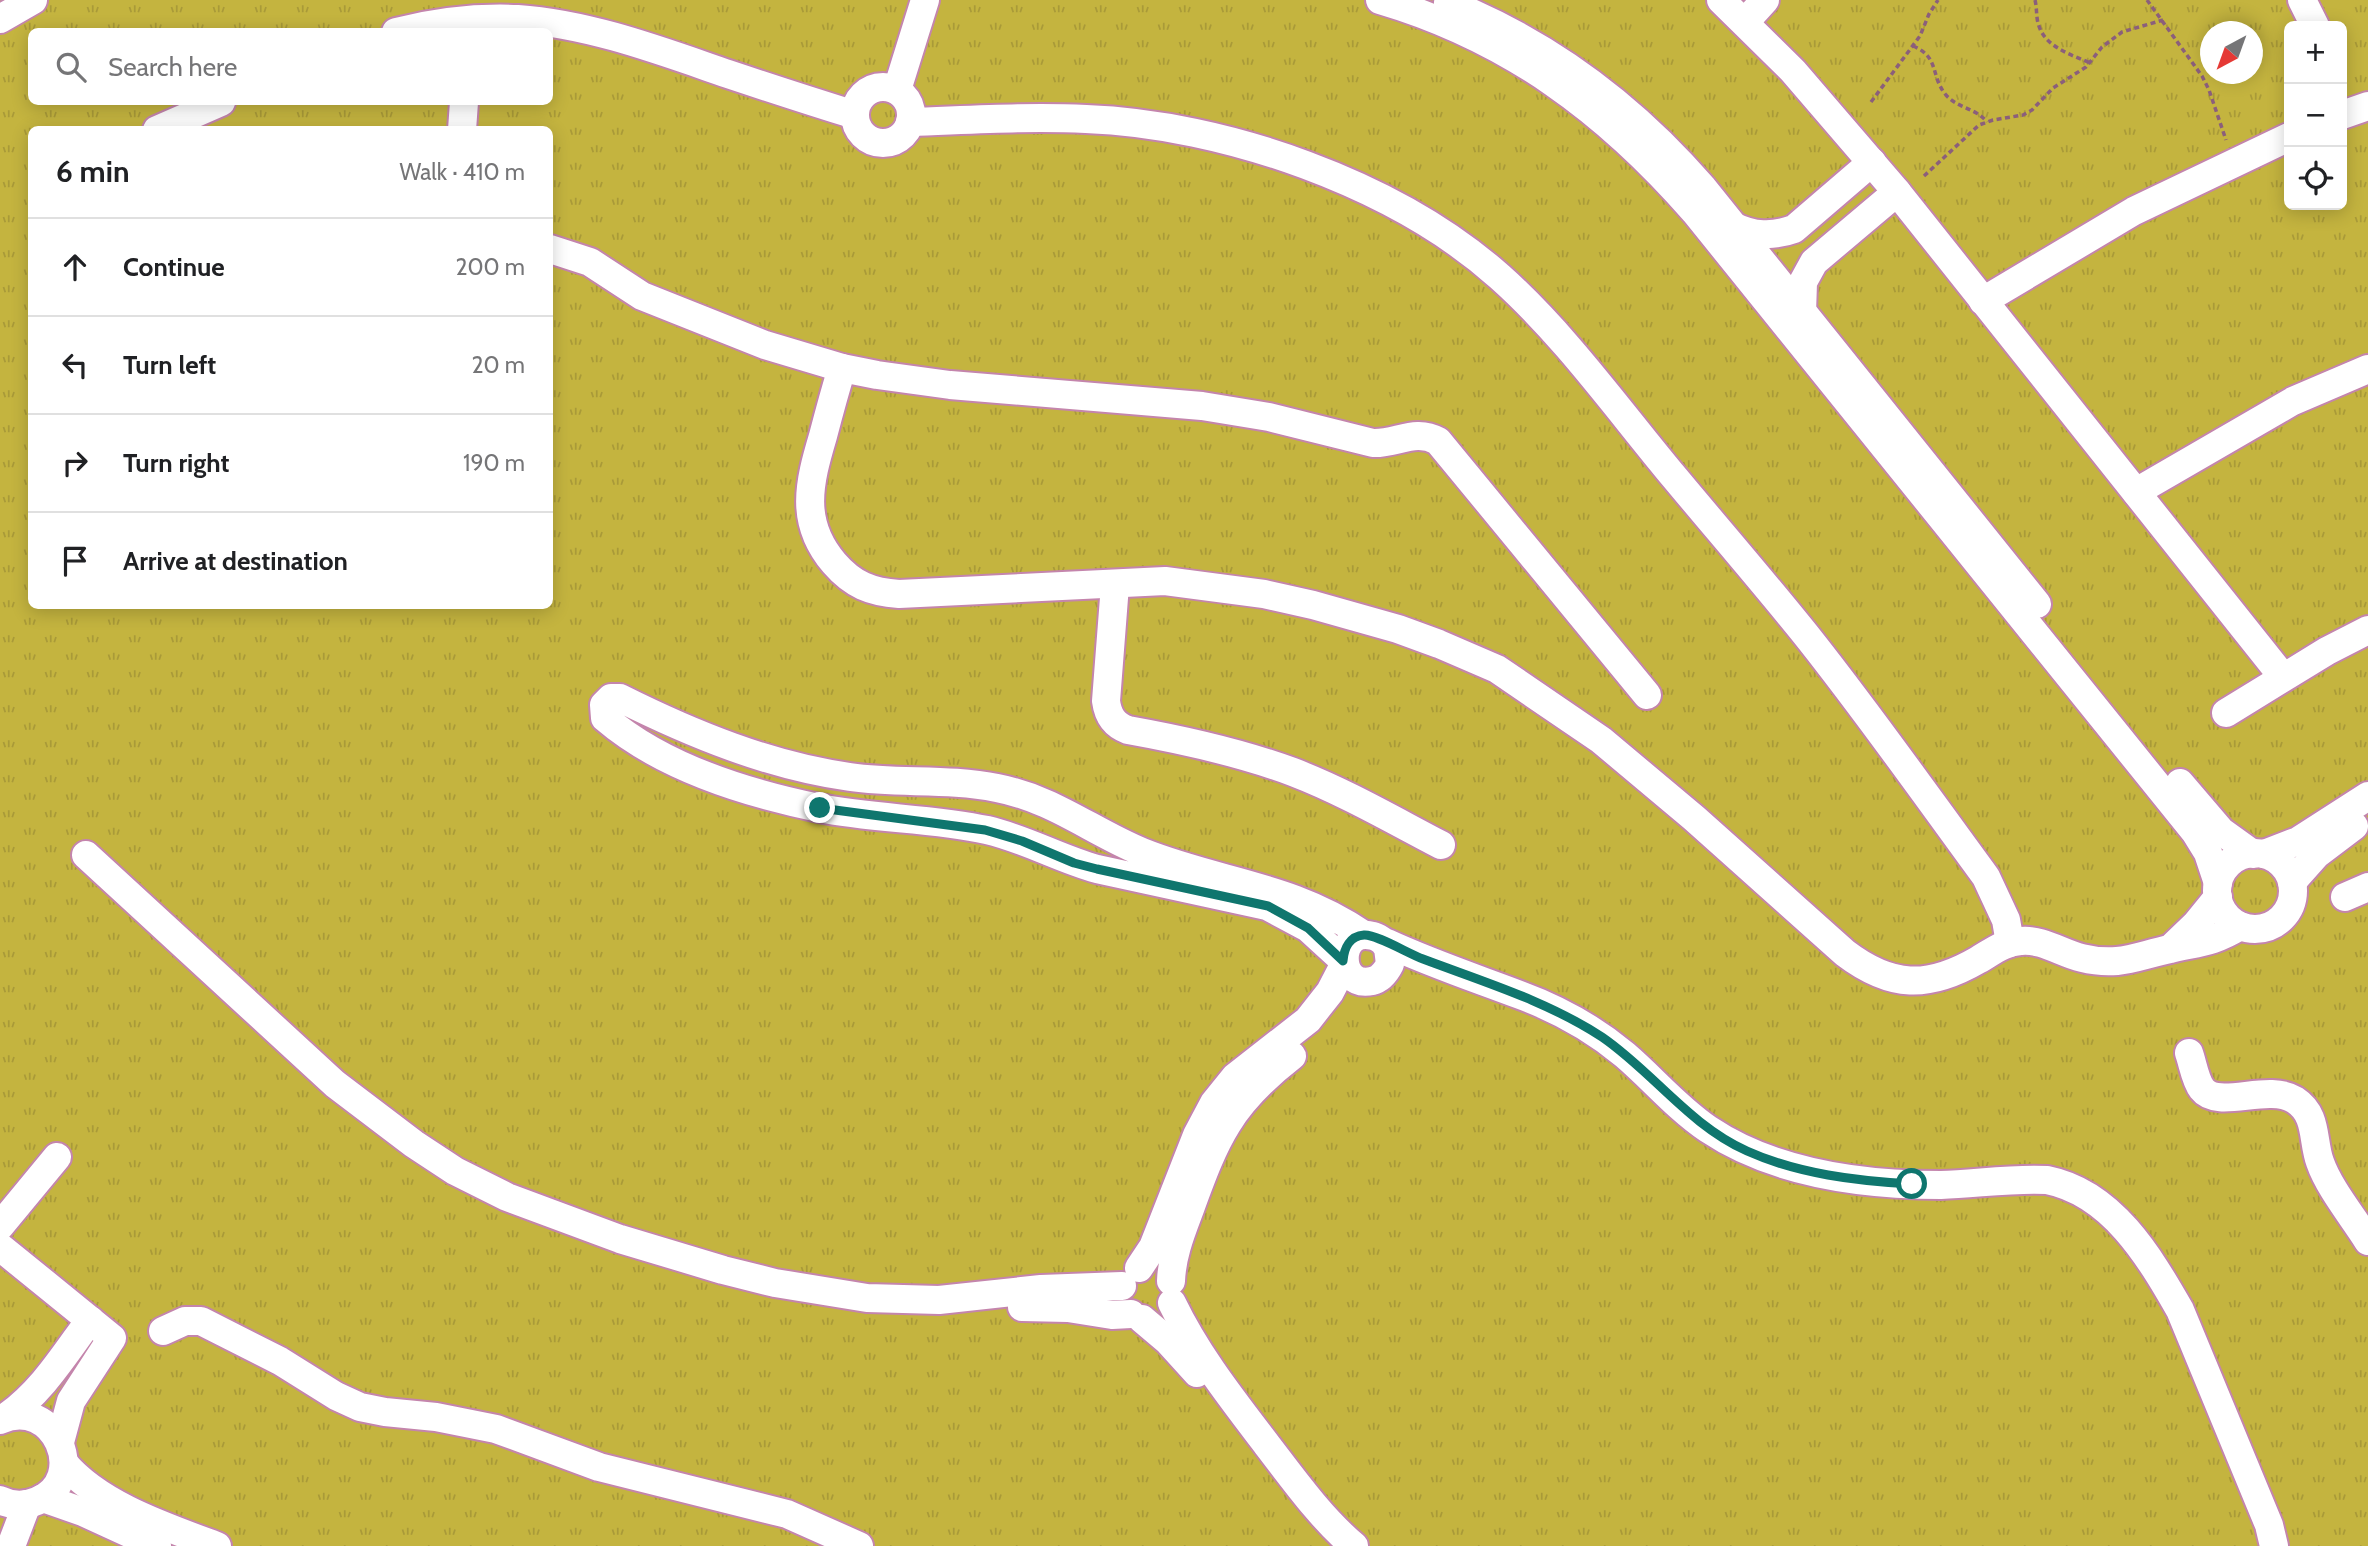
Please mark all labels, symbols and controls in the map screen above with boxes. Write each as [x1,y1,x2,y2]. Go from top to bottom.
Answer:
north arrow [2200,21,2263,84]
map controls [2284,21,2347,210]
button: + [2284,21,2347,84]
search box [28,28,553,105]
icon: search [52,48,90,86]
text: Search here [108,51,237,83]
button: − [2284,84,2347,147]
button: locate [2284,147,2347,210]
text: 6 min [56,153,129,190]
text: Walk · 410 m [399,158,525,186]
icon: ahead [56,248,94,286]
text: Continue [123,251,225,283]
text: 200 m [455,253,525,281]
icon: left [56,346,94,384]
text: Turn left [123,349,216,381]
text: 20 m [472,351,525,379]
icon: right [56,444,94,482]
text: Turn right [123,447,229,479]
text: 190 m [463,449,525,477]
icon: arrive [56,542,94,580]
text: Arrive at destination [123,545,348,577]
route end [804,792,835,823]
route start [1896,1168,1927,1199]

